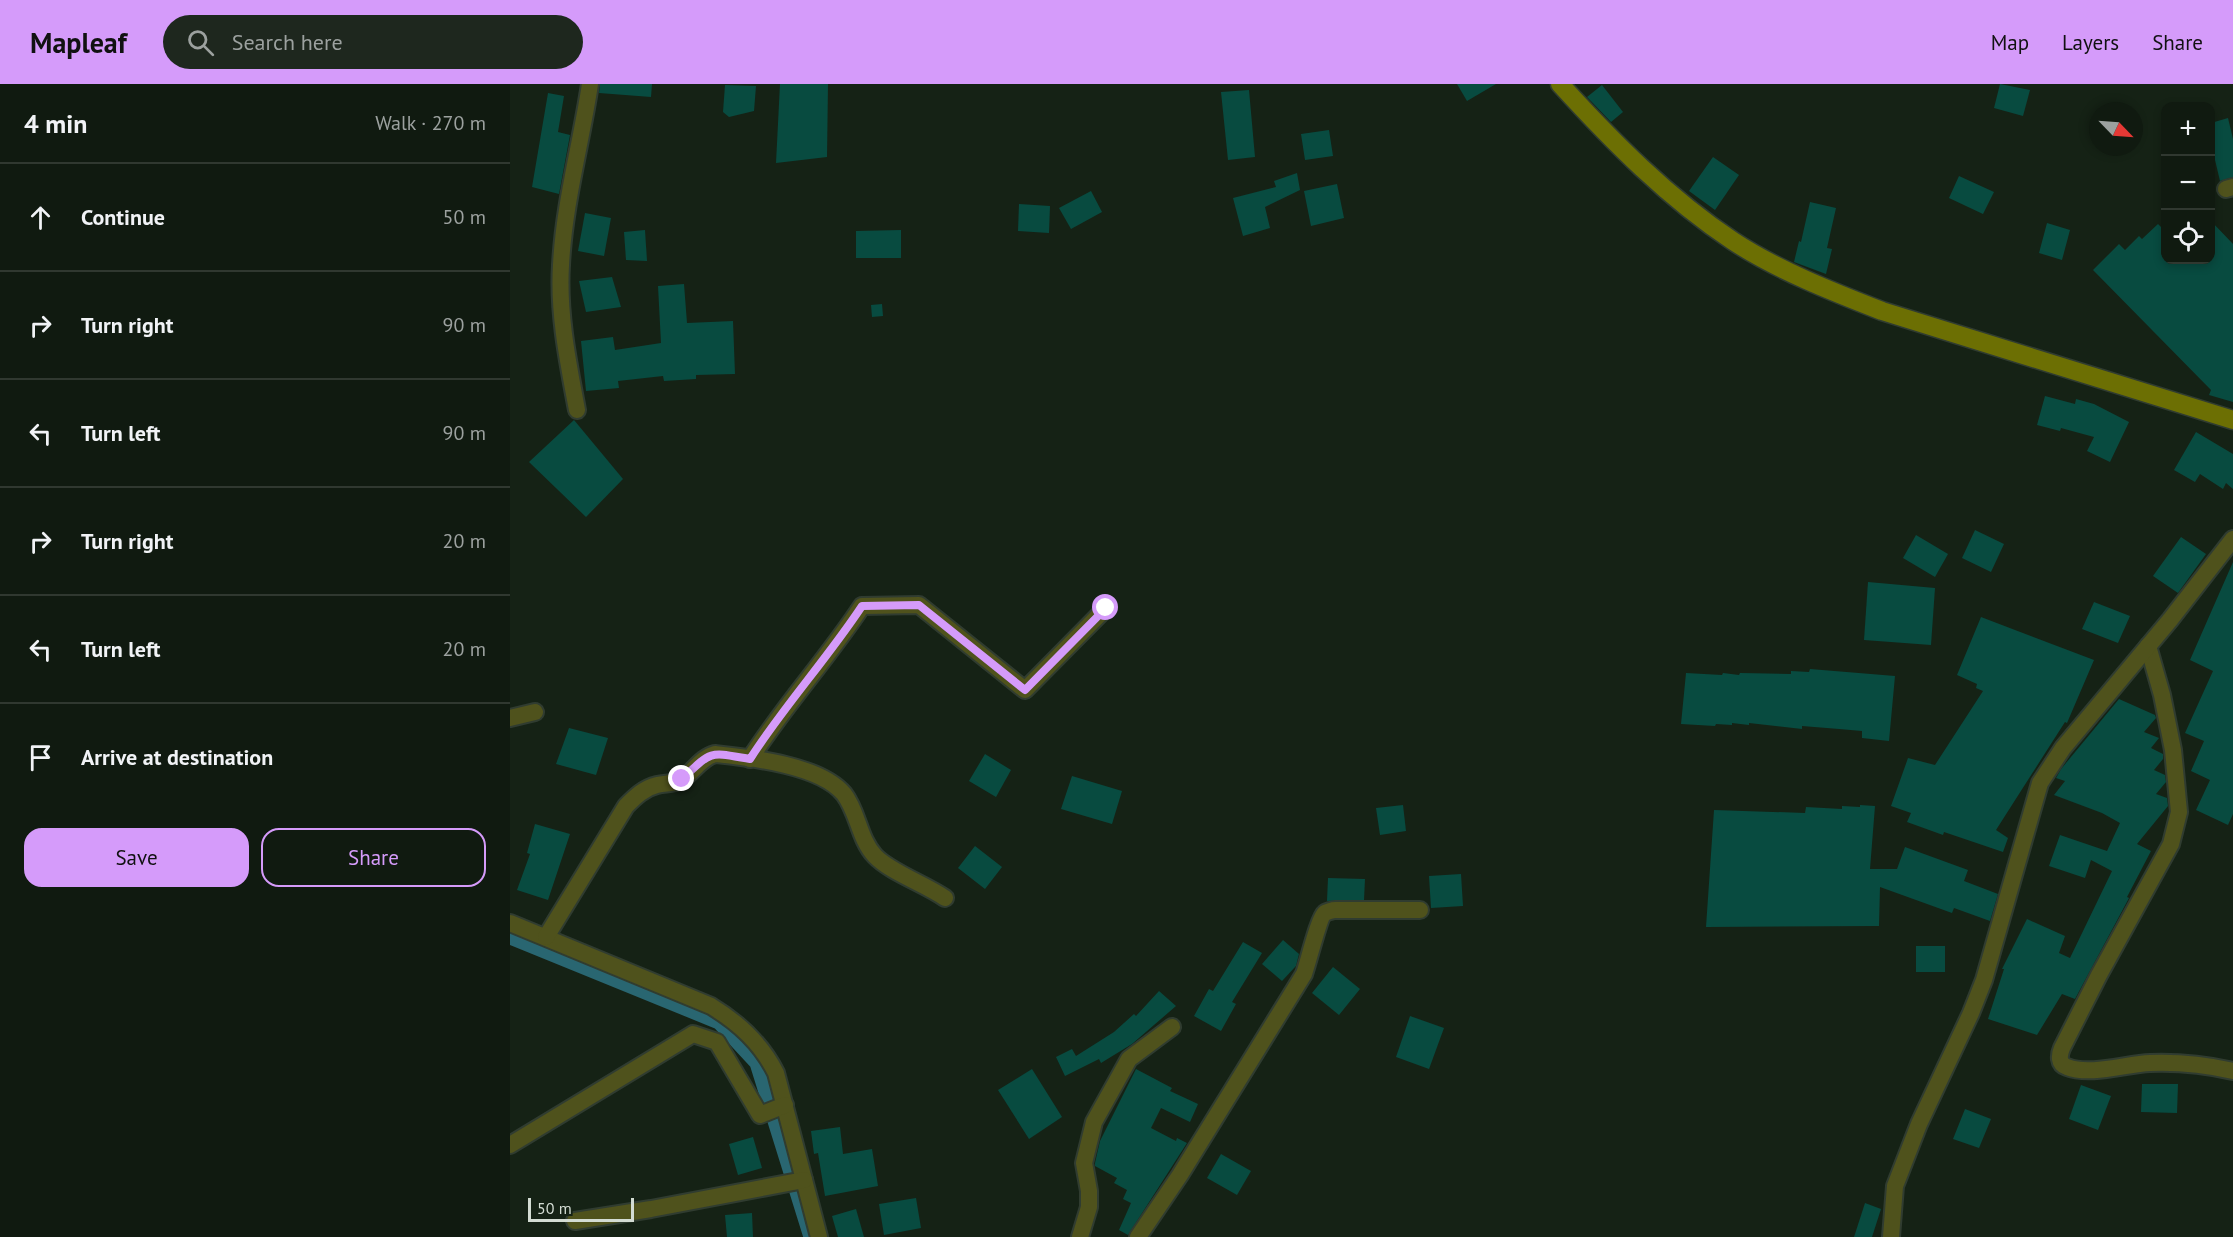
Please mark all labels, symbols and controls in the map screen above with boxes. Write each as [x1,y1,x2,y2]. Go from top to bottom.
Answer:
search box [163,15,583,69]
text: Mapleaf [30,24,127,61]
icon: search [184,26,217,59]
text: Search here [232,28,343,56]
text: Map [1991,29,2029,56]
text: Layers [2062,29,2119,56]
text: Share [2152,29,2203,56]
north arrow [2089,102,2143,156]
map controls [2161,102,2215,264]
button: + [2161,102,2215,156]
text: 4 min [24,107,87,140]
text: Walk · 270 m [375,110,486,136]
button: − [2161,156,2215,210]
icon: ahead [24,201,57,234]
text: Continue [81,203,165,231]
text: 50 m [443,204,486,230]
button: locate [2161,210,2215,264]
icon: right [24,309,57,342]
text: Turn right [81,311,173,339]
text: 90 m [443,312,486,338]
icon: left [24,417,57,450]
text: Turn left [81,419,161,447]
text: 90 m [443,420,486,446]
icon: right [24,525,57,558]
text: Turn right [81,527,173,555]
text: 20 m [443,528,486,554]
route start [1092,594,1118,620]
icon: left [24,633,57,666]
text: Turn left [81,635,161,663]
text: 20 m [443,636,486,662]
icon: arrive [24,741,57,774]
text: Arrive at destination [81,743,273,771]
route end [668,765,694,791]
button: Save [24,828,249,887]
button: Share [261,828,486,887]
scale bar [528,1195,634,1222]
text: 50 m [537,1198,572,1218]

